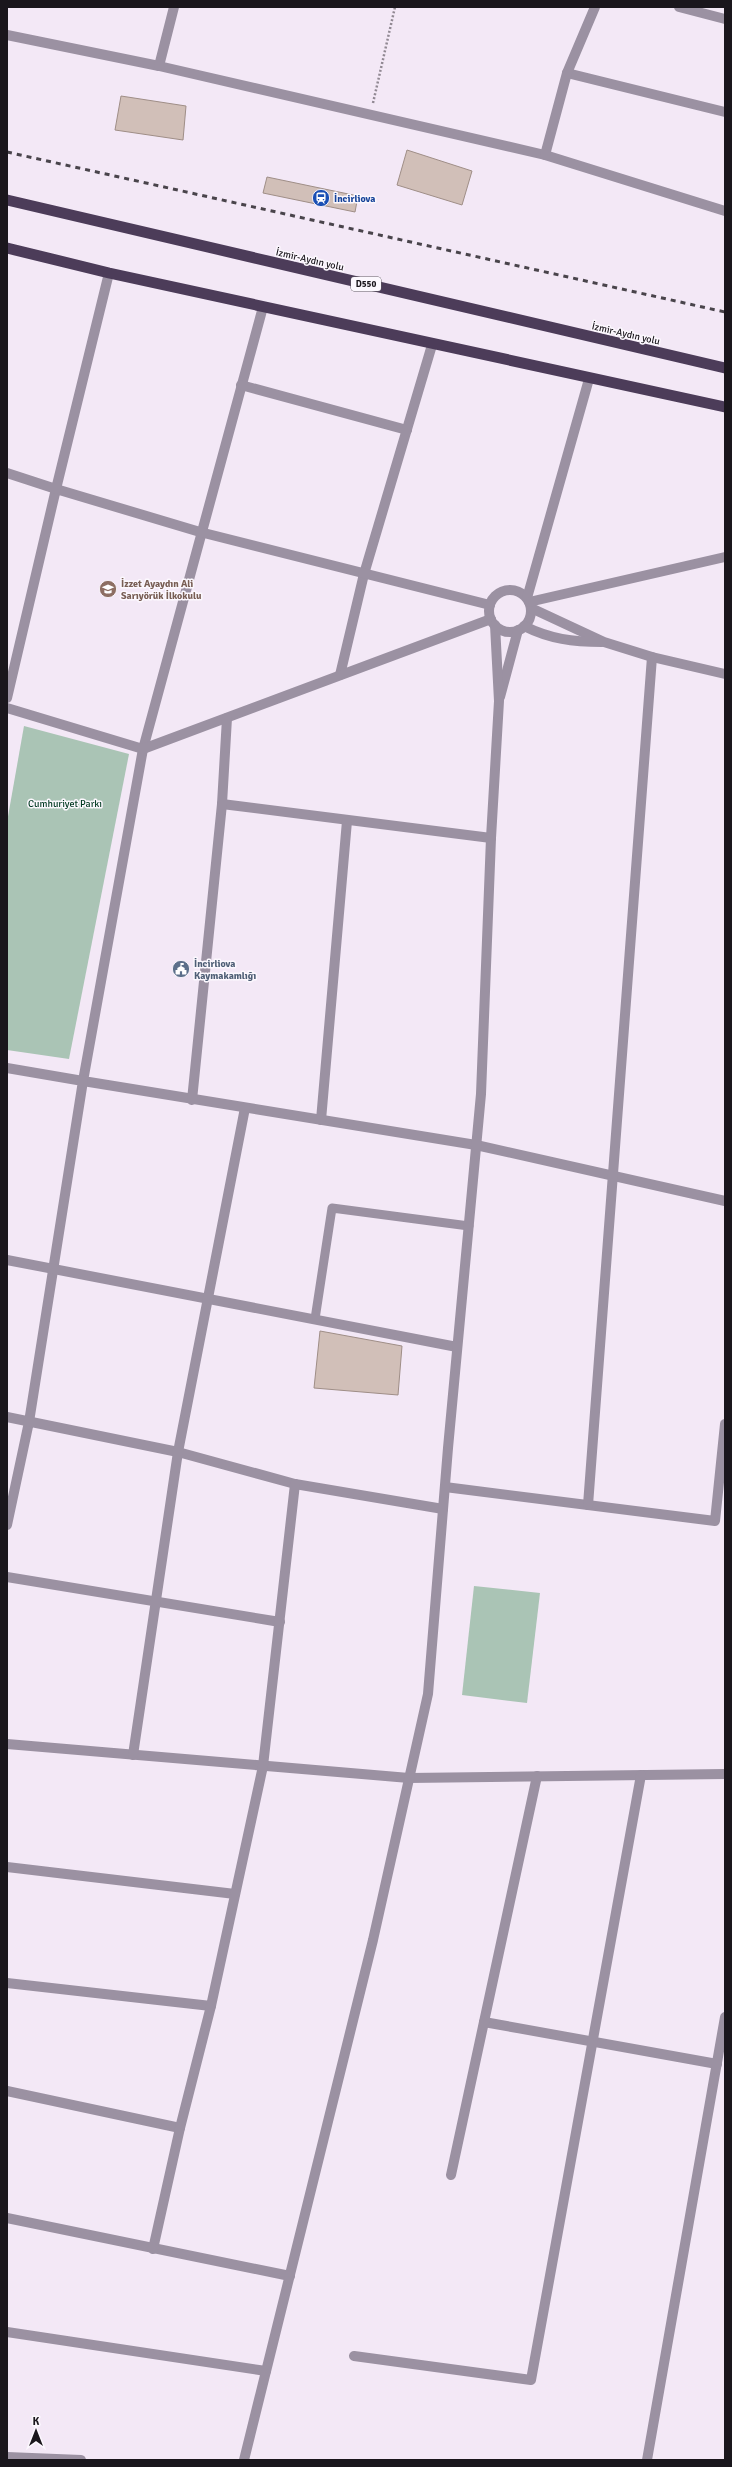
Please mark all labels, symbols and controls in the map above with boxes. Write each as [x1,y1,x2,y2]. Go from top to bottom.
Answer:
station icon: İncirliova [311,188,331,208]
place label: İncirliova [334,192,375,205]
street label: İzmir-Aydın yolu [275,246,345,274]
road number: D550 [351,277,381,291]
street label: İzmir-Aydın yolu [591,320,661,348]
place label: İzzet Ayaydın Ali Sarıyörük İlkokulu [121,577,202,602]
school or university icon: İzzet Ayaydın Ali Sarıyörük İlkokulu [98,579,118,599]
park label: Cumhuriyet Parkı [28,798,102,810]
place label: İncirliova Kaymakamlığı [194,957,256,982]
public building icon: İncirliova Kaymakamlığı [171,959,191,979]
north arrow [16,2411,56,2451]
text: K [33,2415,40,2428]

